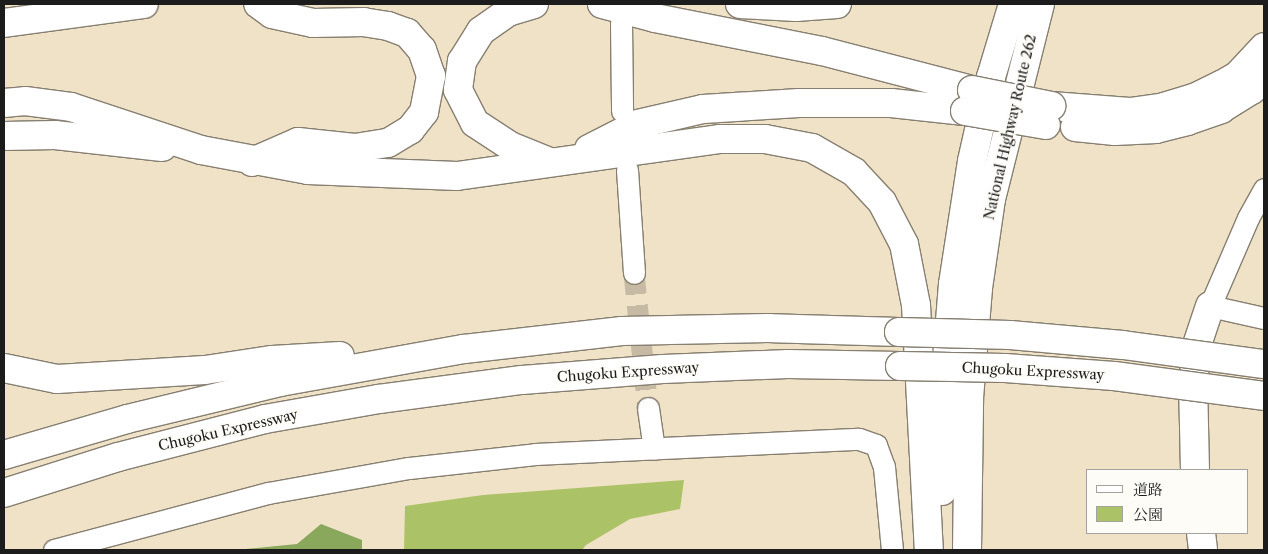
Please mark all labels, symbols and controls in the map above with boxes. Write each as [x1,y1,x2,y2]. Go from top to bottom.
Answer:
street label: National Highway Route 262 [980,32,1040,222]
street label: Chugoku Expressway [556,359,700,385]
street label: Chugoku Expressway [961,359,1105,383]
street label: Chugoku Expressway [157,406,299,454]
legend [1086,469,1248,534]
text: 道路 [1133,480,1163,499]
text: 公園 [1133,505,1163,524]

